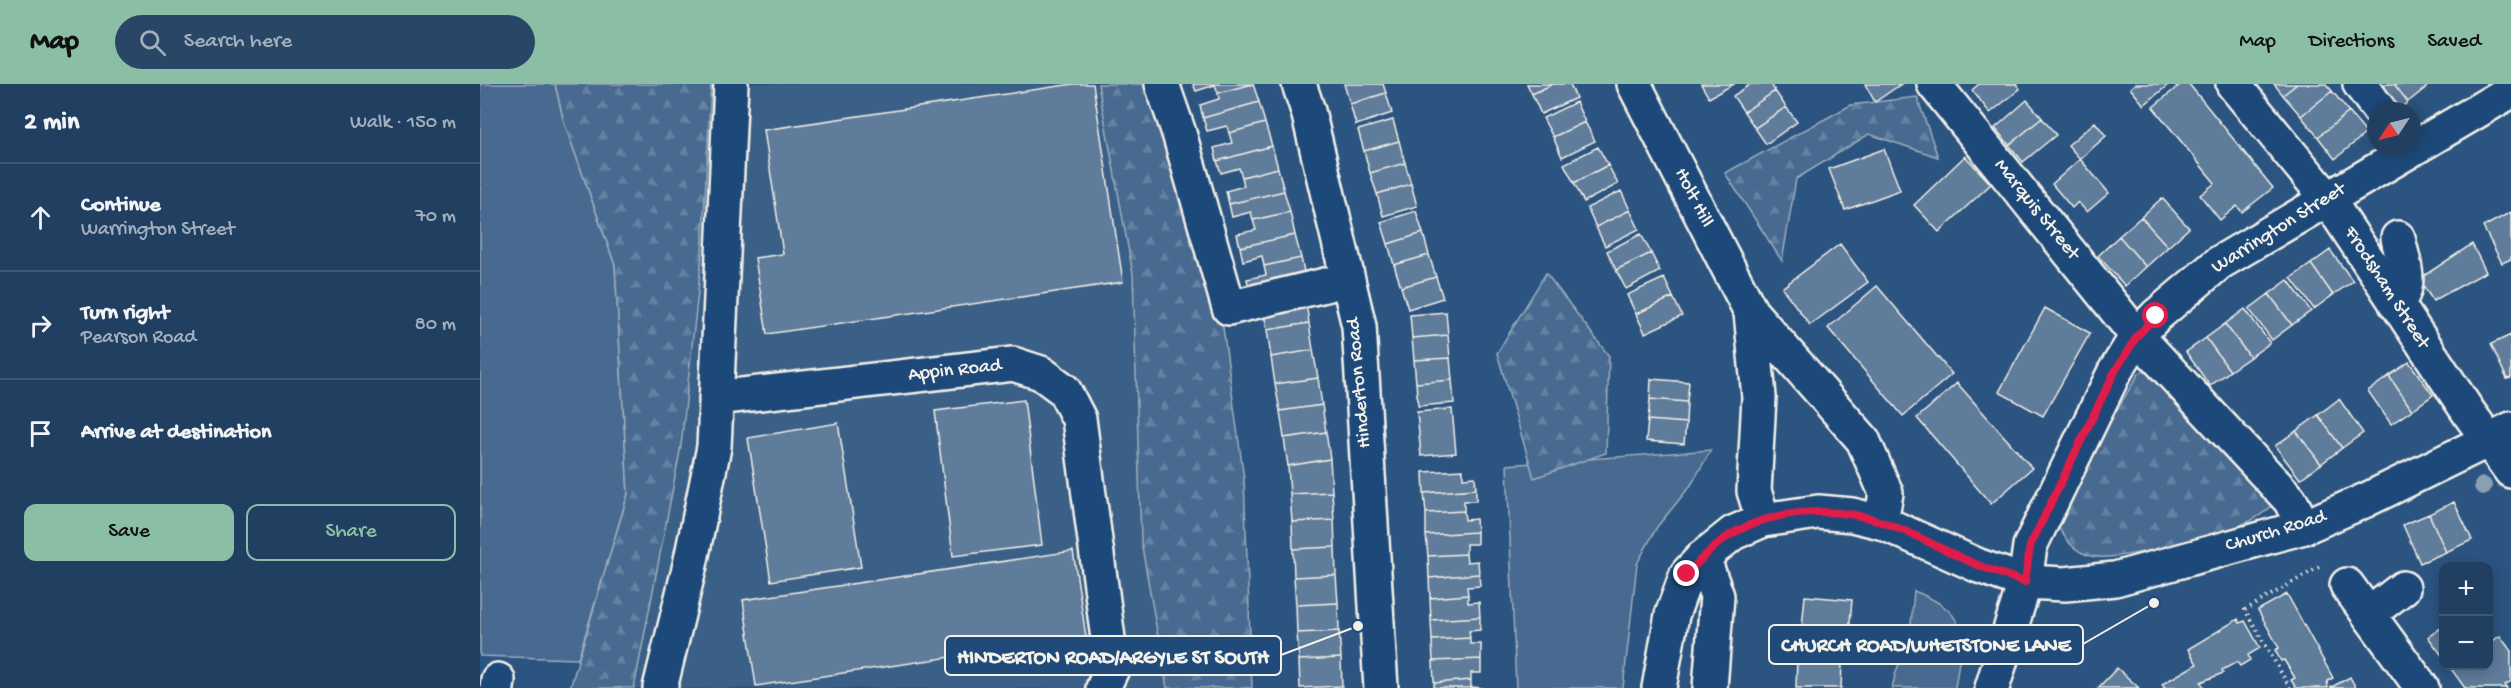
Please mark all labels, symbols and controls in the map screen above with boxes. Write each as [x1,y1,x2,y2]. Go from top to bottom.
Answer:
search box [115,15,535,69]
text: Map [30,26,79,59]
icon: search [136,26,169,59]
text: Search here [184,29,292,55]
text: Map [2239,30,2276,55]
text: Directions [2309,30,2394,55]
text: Saved [2427,30,2481,55]
north arrow [2367,102,2421,156]
text: 2 min [24,108,79,139]
text: Walk · 150 m [350,112,456,135]
street label: Marquis Street [1988,155,2085,267]
street label: Holt Hill [1668,164,1718,232]
street label: Warrington Street [2208,178,2352,279]
text: Continue [81,193,161,219]
icon: ahead [24,201,57,234]
text: 70 m [415,206,456,229]
text: Warrington Street [81,219,235,242]
street label: Frodsham Street [2337,222,2435,355]
text: Turn right [81,301,169,327]
route start [2142,302,2168,328]
icon: right [24,309,57,342]
text: 80 m [415,314,456,337]
street label: Hinderton Road [1343,315,1377,449]
text: Pearson Road [81,327,196,350]
street label: Appin Road [907,354,1005,387]
icon: arrive [24,417,57,450]
text: Arrive at destination [81,420,271,446]
button: Save [24,504,234,561]
button: Share [246,504,456,561]
street label: Church Road [2223,505,2331,558]
route end [1673,560,1699,586]
map controls [2439,562,2493,670]
button: + [2439,562,2493,616]
button: − [2439,616,2493,670]
callout: CHURCH ROAD/WHETSTONE LANE [1769,625,2083,664]
text: CHURCH ROAD/WHETSTONE LANE [1780,635,2073,660]
callout: HINDERTON ROAD/ARGYLE ST SOUTH [945,636,1281,675]
text: HINDERTON ROAD/ARGYLE ST SOUTH [957,647,1270,672]

